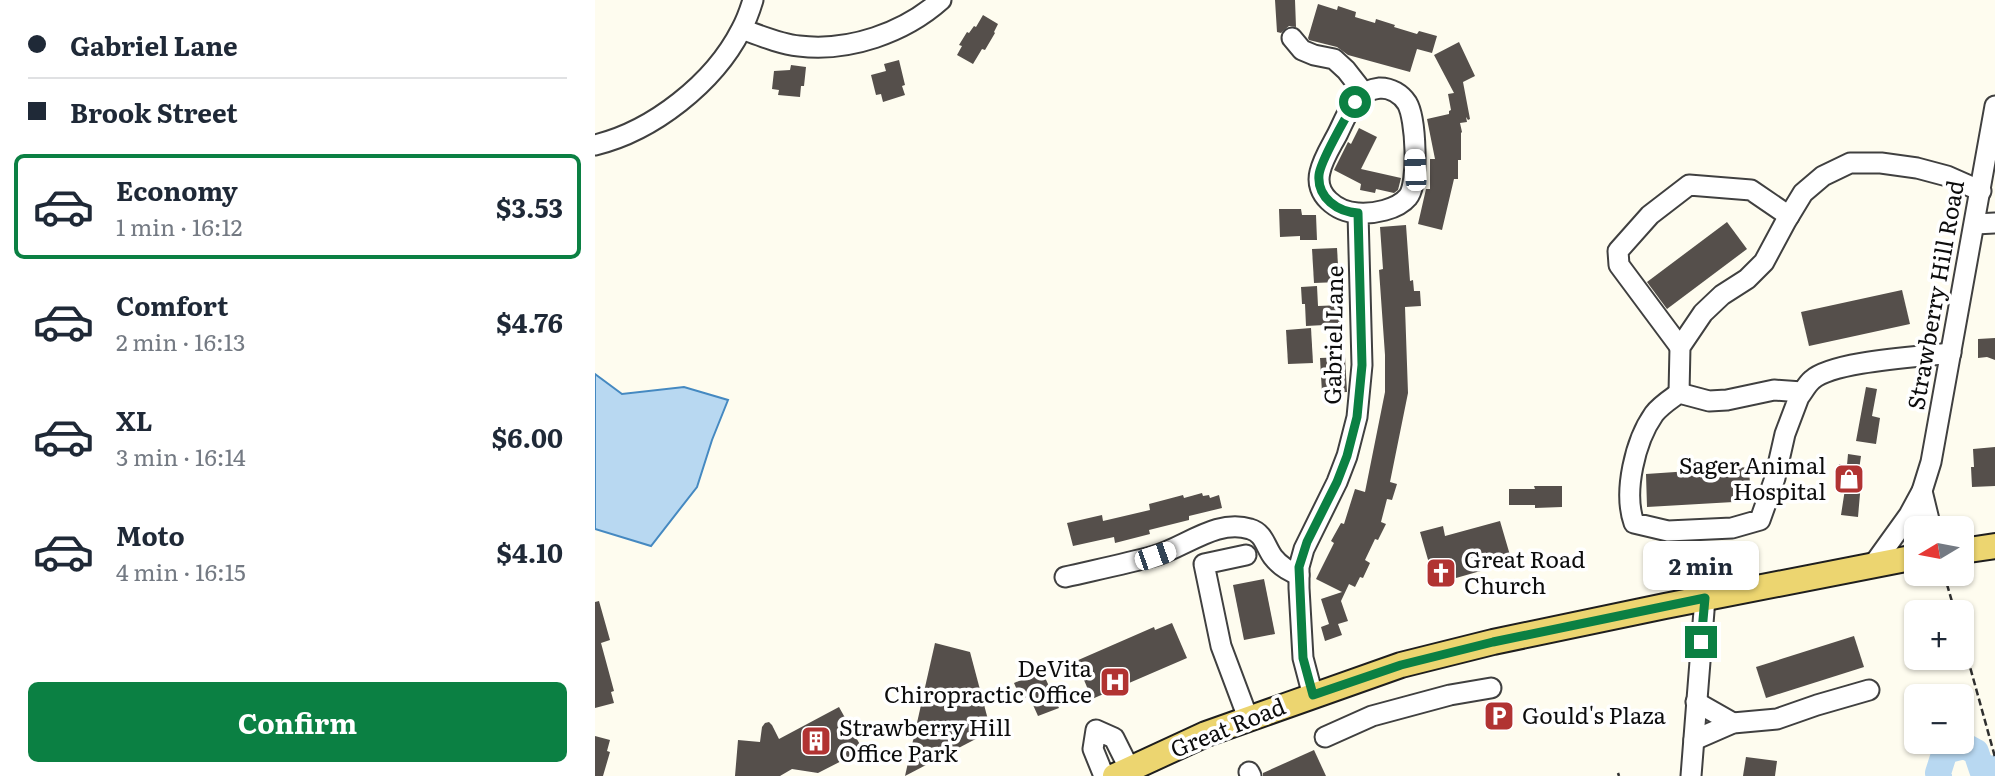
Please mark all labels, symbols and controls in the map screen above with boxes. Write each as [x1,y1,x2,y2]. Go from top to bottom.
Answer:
text: Gabriel Lane [70,25,238,64]
route start [1339,86,1371,118]
text: Brook Street [70,92,238,131]
car [1404,148,1427,192]
text: Economy [116,170,238,209]
icon: car [32,175,95,238]
street label: Strawberry Hill Road [1897,177,1971,412]
text: $3.53 [496,187,563,226]
text: 1 min · 16:12 [116,209,242,243]
street label: Gabriel Lane [1314,265,1350,405]
text: Comfort [116,285,228,324]
icon: car [32,290,95,353]
text: $4.76 [496,302,563,341]
text: 2 min · 16:13 [116,324,246,358]
text: XL [116,400,153,439]
icon: car [32,405,95,468]
text: $6.00 [492,417,563,456]
text: 3 min · 16:14 [116,439,246,473]
place label: Sager Animal Hospital [1679,447,1826,507]
shop icon: Sager Animal Hospital [1832,462,1866,496]
text: Moto [116,515,185,554]
north arrow [1904,516,1974,586]
map controls [1904,516,1974,754]
icon: car [32,520,95,583]
text: $4.10 [497,532,563,571]
car [1132,539,1179,573]
callout: 2 min [1643,540,1759,590]
place label: Great Road Church [1464,541,1585,601]
text: 2 min [1669,548,1733,582]
text: 4 min · 16:15 [116,554,246,588]
church icon: Great Road Church [1424,556,1458,590]
button: + [1904,600,1974,670]
route end [1685,626,1717,658]
place label: DeVita Chiropractic Office [884,650,1093,710]
hospital icon: DeVita Chiropractic Office [1098,665,1132,699]
button: Confirm [28,682,567,762]
button: − [1904,684,1974,754]
street label: Great Road [1165,688,1290,765]
place label: Gould's Plaza [1522,697,1667,731]
parking icon: Gould's Plaza [1482,699,1516,733]
place label: Strawberry Hill Office Park [839,709,1011,769]
building icon: Strawberry Hill Office Park [799,724,833,758]

